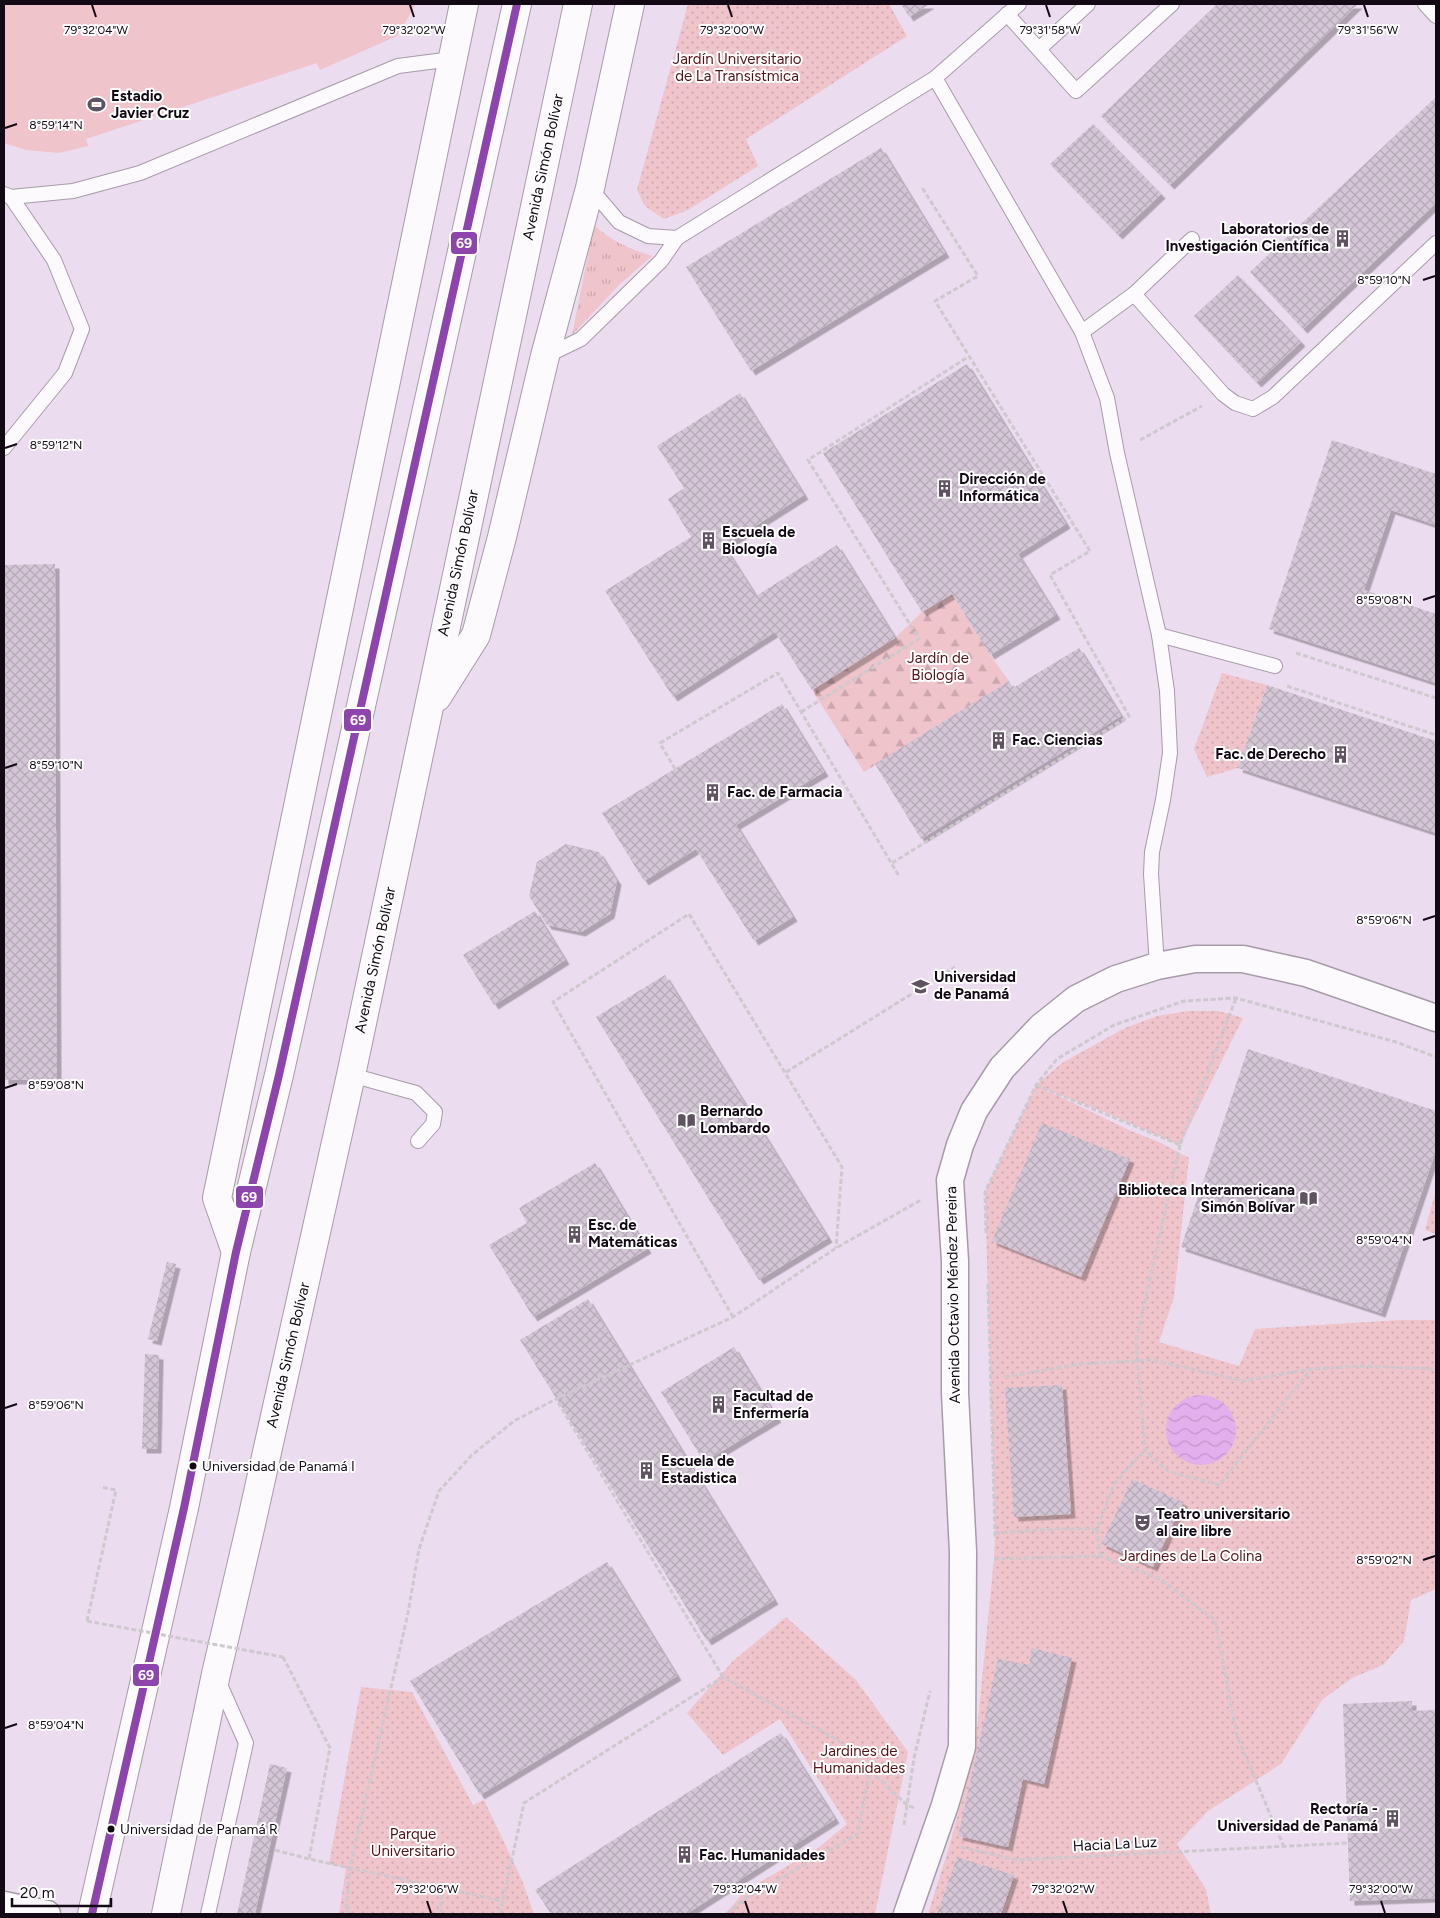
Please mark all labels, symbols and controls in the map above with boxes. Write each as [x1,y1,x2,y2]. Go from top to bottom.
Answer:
text: 79°32'04"W [64,23,128,37]
text: 79°32'02"W [382,23,446,37]
text: 79°32'00"W [700,23,765,37]
text: 79°31'58"W [1019,23,1081,37]
text: 79°31'56"W [1338,23,1399,37]
park label: Jardín Universitario de La Transístmica [672,50,802,85]
place label: Estadio Javier Cruz [111,87,189,122]
street label: Avenida Simón Bolívar [519,92,567,242]
sports icon: Estadio Javier Cruz [87,95,107,115]
text: 8°59'14"N [29,118,83,132]
place label: Laboratorios de Investigación Científica [1165,220,1330,255]
building icon: Laboratorios de Investigación Científica [1333,228,1353,248]
line badge: 69 [450,231,478,255]
text: 69 [456,235,472,252]
text: 8°59'10"N [1357,273,1411,287]
text: 8°59'12"N [30,438,82,452]
place label: Dirección de Informática [959,470,1046,505]
building icon: Dirección de Informática [935,478,955,498]
street label: Avenida Simón Bolívar [434,488,482,638]
place label: Escuela de Biología [722,523,796,558]
building icon: Escuela de Biología [698,531,718,551]
text: 8°59'08"N [1356,593,1412,607]
park label: Jardín de Biología [907,649,969,684]
line badge: 69 [343,708,372,732]
text: 69 [350,712,366,729]
building icon: Fac. Ciencias [988,730,1008,750]
place label: Fac. Ciencias [1012,731,1102,749]
building icon: Fac. de Derecho [1330,744,1350,764]
place label: Fac. de Derecho [1215,745,1326,763]
text: 8°59'10"N [29,758,83,772]
building icon: Fac. de Farmacia [703,782,723,802]
place label: Fac. de Farmacia [727,783,843,801]
street label: Avenida Simón Bolívar [351,885,399,1035]
text: 8°59'06"N [1356,913,1412,927]
place label: Universidad de Panamá [934,968,1016,1003]
school or university icon: Universidad de Panamá [910,976,930,996]
text: 8°59'08"N [28,1078,84,1092]
place label: Bernardo Lombardo [700,1102,770,1137]
library icon: Bernardo Lombardo [676,1110,696,1130]
place label: Biblioteca Interamericana Simón Bolívar [1118,1181,1295,1216]
line badge: 69 [235,1185,264,1209]
street label: Avenida Octavio Méndez Pereira [942,1186,964,1404]
text: 69 [241,1189,257,1206]
library icon: Biblioteca Interamericana Simón Bolívar [1299,1189,1319,1209]
place label: Esc. de Matemáticas [588,1216,677,1251]
building icon: Esc. de Matemáticas [564,1224,584,1244]
text: 8°59'04"N [1356,1233,1412,1247]
street label: Avenida Simón Bolívar [262,1280,314,1430]
place label: Facultad de Enfermería [733,1387,814,1422]
building icon: Facultad de Enfermería [709,1395,729,1415]
text: 8°59'06"N [28,1398,84,1412]
place label: Escuela de Estadistica [661,1452,737,1487]
place label: Universidad de Panamá I [202,1458,355,1475]
building icon: Escuela de Estadistica [637,1460,657,1480]
marker: Universidad de Panamá I [188,1461,198,1471]
place label: Teatro universitario al aire libre [1156,1505,1291,1540]
theatre icon: Teatro universitario al aire libre [1132,1513,1152,1533]
park label: Jardines de La Colina [1120,1547,1262,1565]
text: 8°59'02"N [1356,1553,1412,1567]
line badge: 69 [132,1663,160,1687]
text: 69 [138,1667,154,1684]
text: 8°59'04"N [28,1718,84,1732]
park label: Jardines de Humanidades [813,1742,905,1777]
place label: Rectoría - Universidad de Panamá [1217,1800,1378,1835]
building icon: Rectoría - Universidad de Panamá [1382,1808,1402,1828]
place label: Universidad de Panamá R [120,1821,278,1838]
marker: Universidad de Panamá R [106,1824,116,1834]
park label: Parque Universitario [371,1825,455,1860]
street label: Hacia La Luz [1072,1833,1158,1855]
building icon: Fac. Humanidades [675,1845,695,1865]
place label: Fac. Humanidades [699,1846,825,1864]
scale bar [12,1876,111,1908]
text: 79°32'06"W [395,1882,459,1896]
text: 79°32'04"W [713,1882,777,1896]
text: 79°32'02"W [1031,1882,1095,1896]
text: 79°32'00"W [1349,1882,1414,1896]
text: 20 m [20,1884,54,1902]

